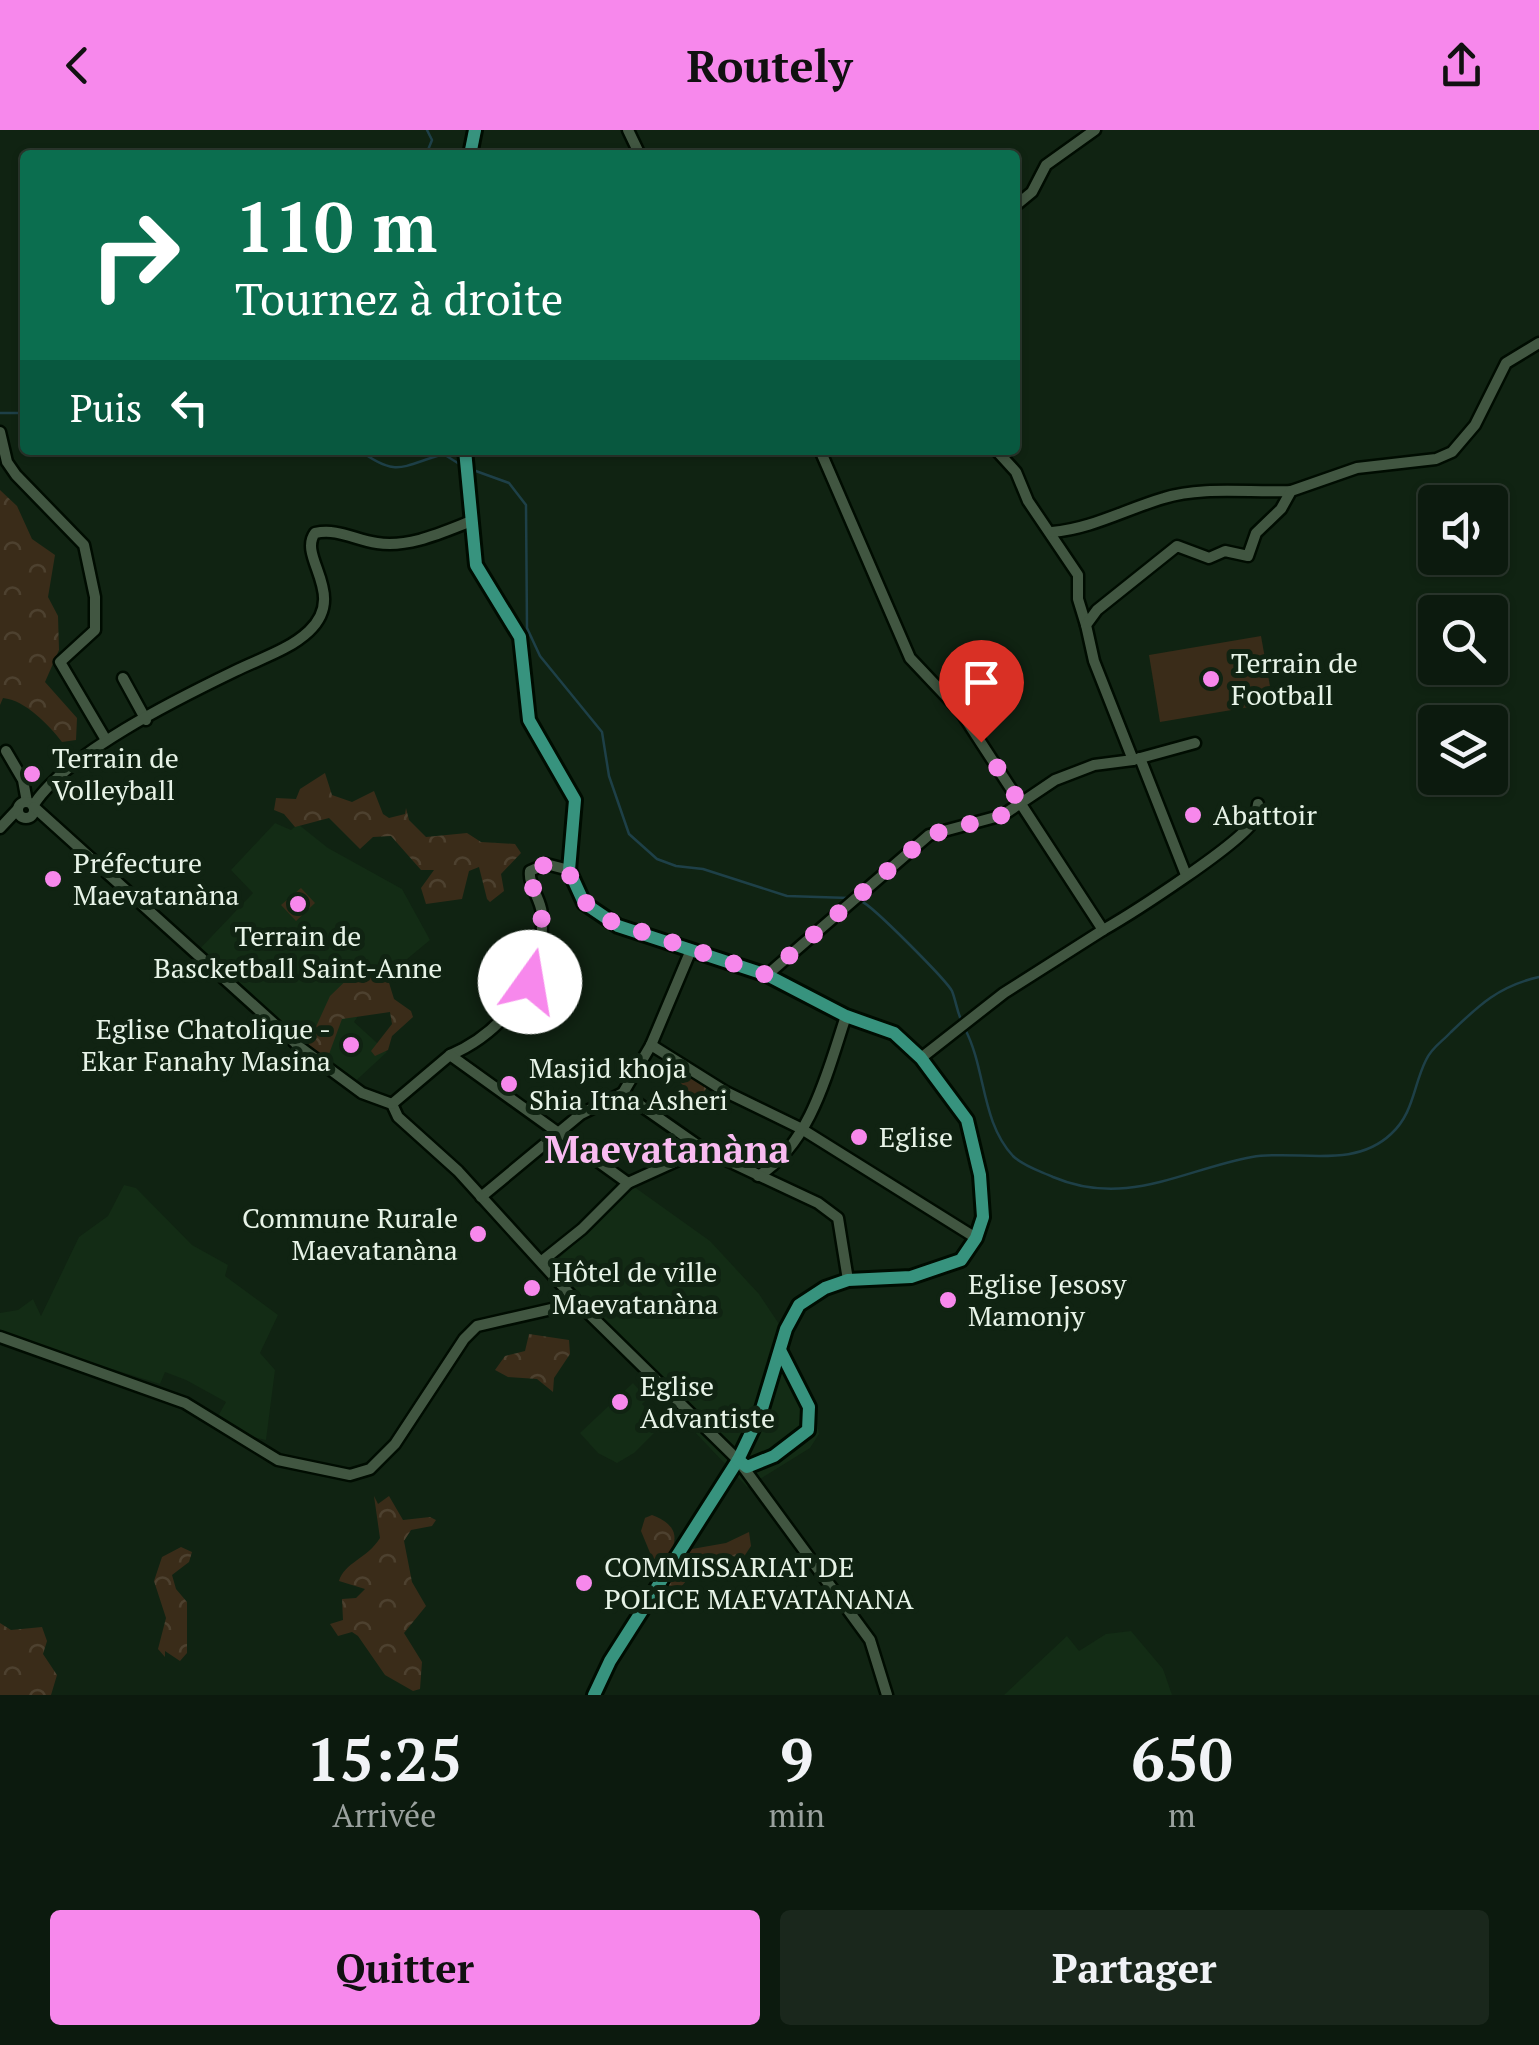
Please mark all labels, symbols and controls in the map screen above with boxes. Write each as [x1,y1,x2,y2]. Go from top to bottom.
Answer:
text: Routely [687,35,852,95]
icon: back [50,38,105,93]
icon: share [1434,38,1489,93]
text: 110 m [235,179,437,272]
icon: right [70,190,200,320]
text: Tournez à droite [235,268,563,328]
icon: left [162,380,217,435]
text: Puis [70,383,142,433]
map controls [1418,485,1508,795]
button: sound [1418,485,1508,575]
button: search [1418,595,1508,685]
pin [939,640,1024,743]
place label: Terrain de Football [1231,644,1358,713]
icon: arrive [954,655,1009,710]
marker: Terrain de Football [1200,668,1222,690]
button: layers [1418,705,1508,795]
place label: Terrain de Volleyball [52,739,179,808]
marker: Terrain de Volleyball [21,763,43,785]
place label: Abattoir [1213,796,1317,833]
marker: Abattoir [1182,804,1204,826]
place label: Préfecture Maevatanàna [73,844,239,913]
marker: Préfecture Maevatanàna [42,868,64,890]
marker: Terrain de Bascketball Saint-Anne [287,893,309,915]
place label: Terrain de Bascketball Saint-Anne [154,917,442,986]
position arrow [478,930,582,1034]
place label: Eglise Chatolique - Ekar Fanahy Masina [81,1010,331,1079]
marker: Eglise Chatolique - Ekar Fanahy Masina [340,1034,362,1056]
place label: Masjid khoja Shia Itna Asheri [529,1049,728,1118]
marker: Masjid khoja Shia Itna Asheri [498,1073,520,1095]
place label: Eglise [879,1118,953,1155]
district label: Maevatanàna [544,1124,790,1174]
marker: Eglise [848,1126,870,1148]
place label: Commune Rurale Maevatanàna [242,1199,458,1268]
marker: Commune Rurale Maevatanàna [467,1223,489,1245]
place label: Hôtel de ville Maevatanàna [552,1253,718,1322]
place label: Eglise Jesosy Mamonjy [968,1265,1127,1334]
marker: Hôtel de ville Maevatanàna [521,1277,543,1299]
marker: Eglise Jesosy Mamonjy [937,1289,959,1311]
place label: Eglise Advantiste [640,1367,775,1436]
marker: Eglise Advantiste [609,1391,631,1413]
place label: COMMISSARIAT DE POLICE MAEVATANANA [604,1548,914,1617]
marker: COMMISSARIAT DE POLICE MAEVATANANA [573,1572,595,1594]
text: 15:25 [306,1719,462,1798]
text: 9 [780,1719,814,1798]
text: 650 [1131,1719,1233,1798]
text: Arrivée [332,1794,436,1836]
text: min [769,1794,825,1836]
text: m [1168,1794,1196,1836]
button: Quitter [50,1910,760,2025]
button: Partager [780,1910,1489,2025]

